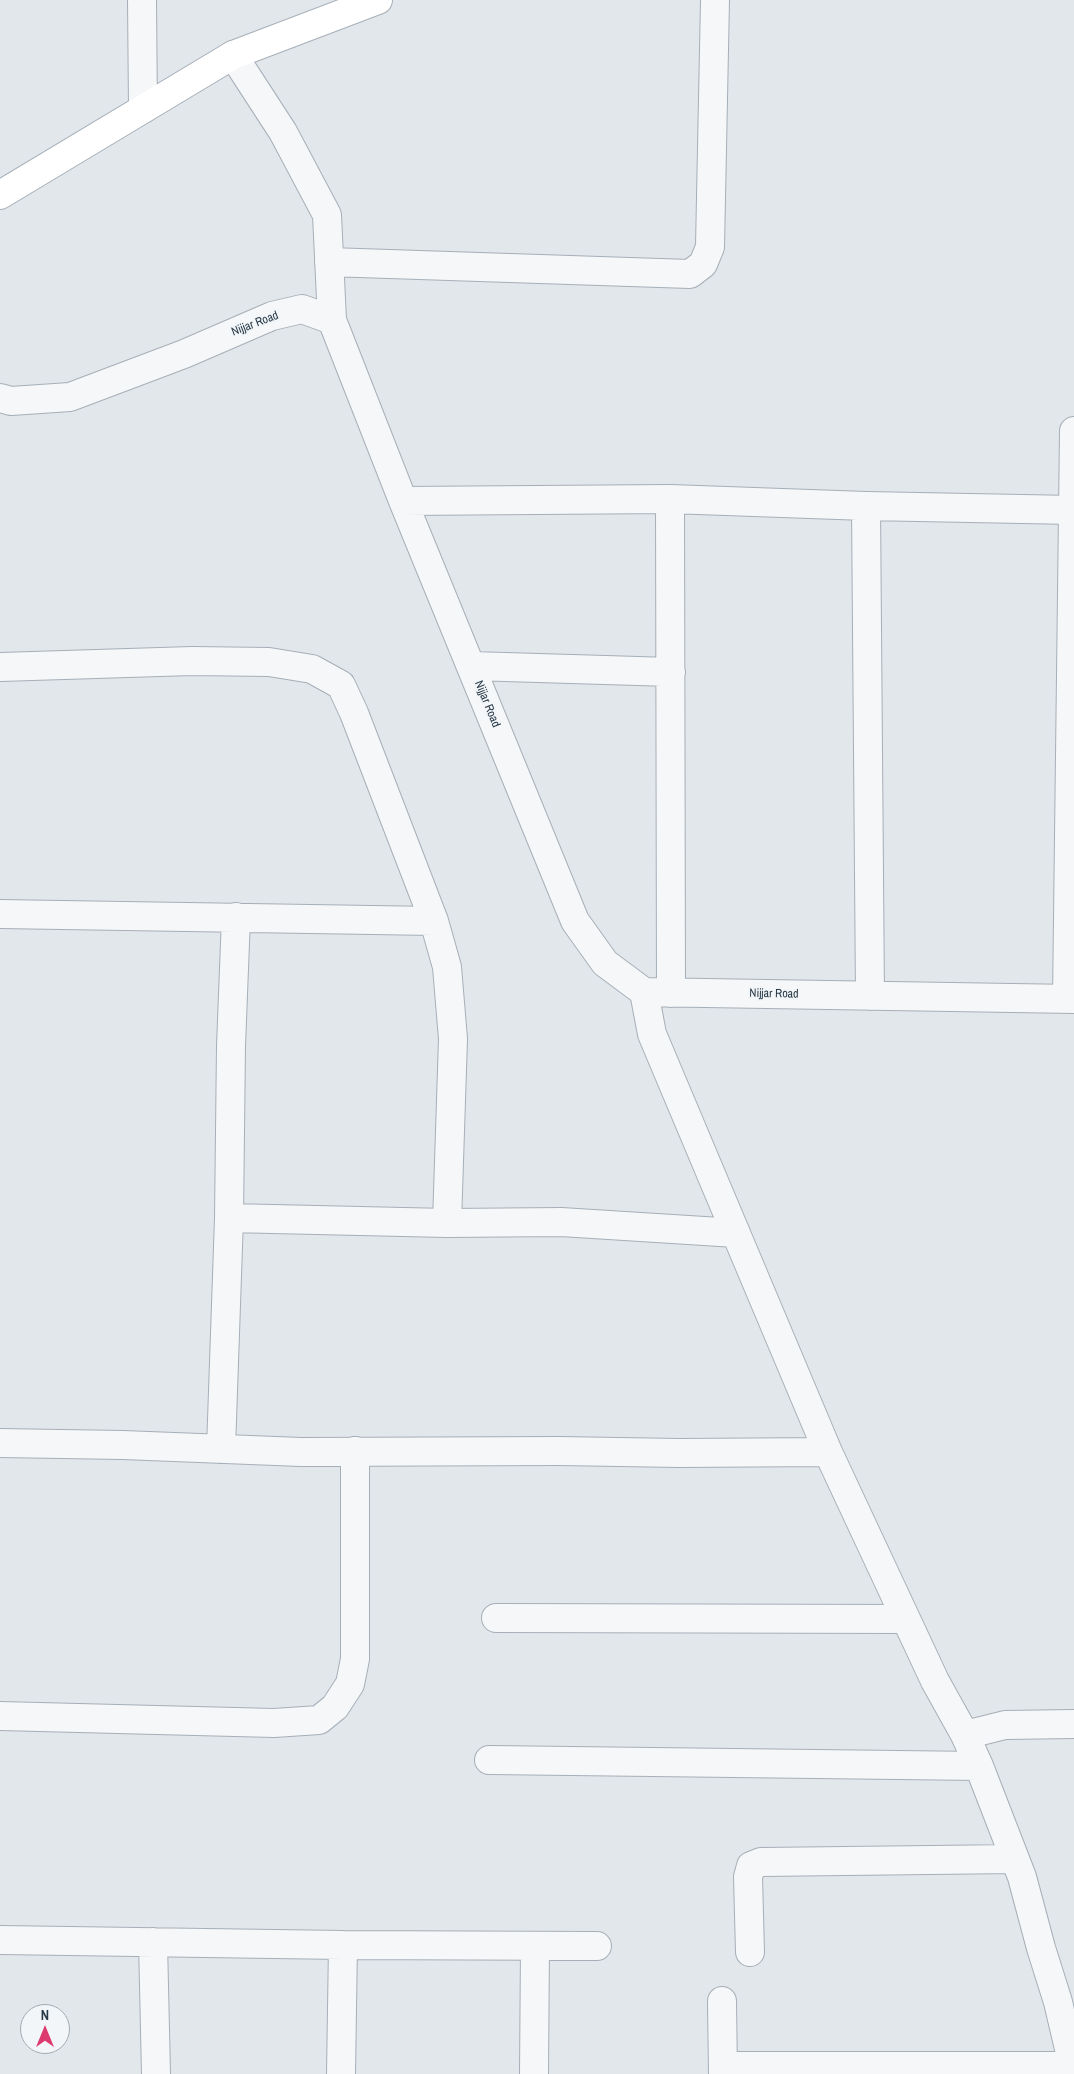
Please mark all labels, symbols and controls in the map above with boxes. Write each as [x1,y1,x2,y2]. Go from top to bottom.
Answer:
street label: Nijjar Road [229,308,281,340]
street label: Nijjar Road [471,678,503,730]
street label: Nijjar Road [749,986,799,1002]
north arrow [20,2004,70,2054]
text: N [41,2006,49,2024]

